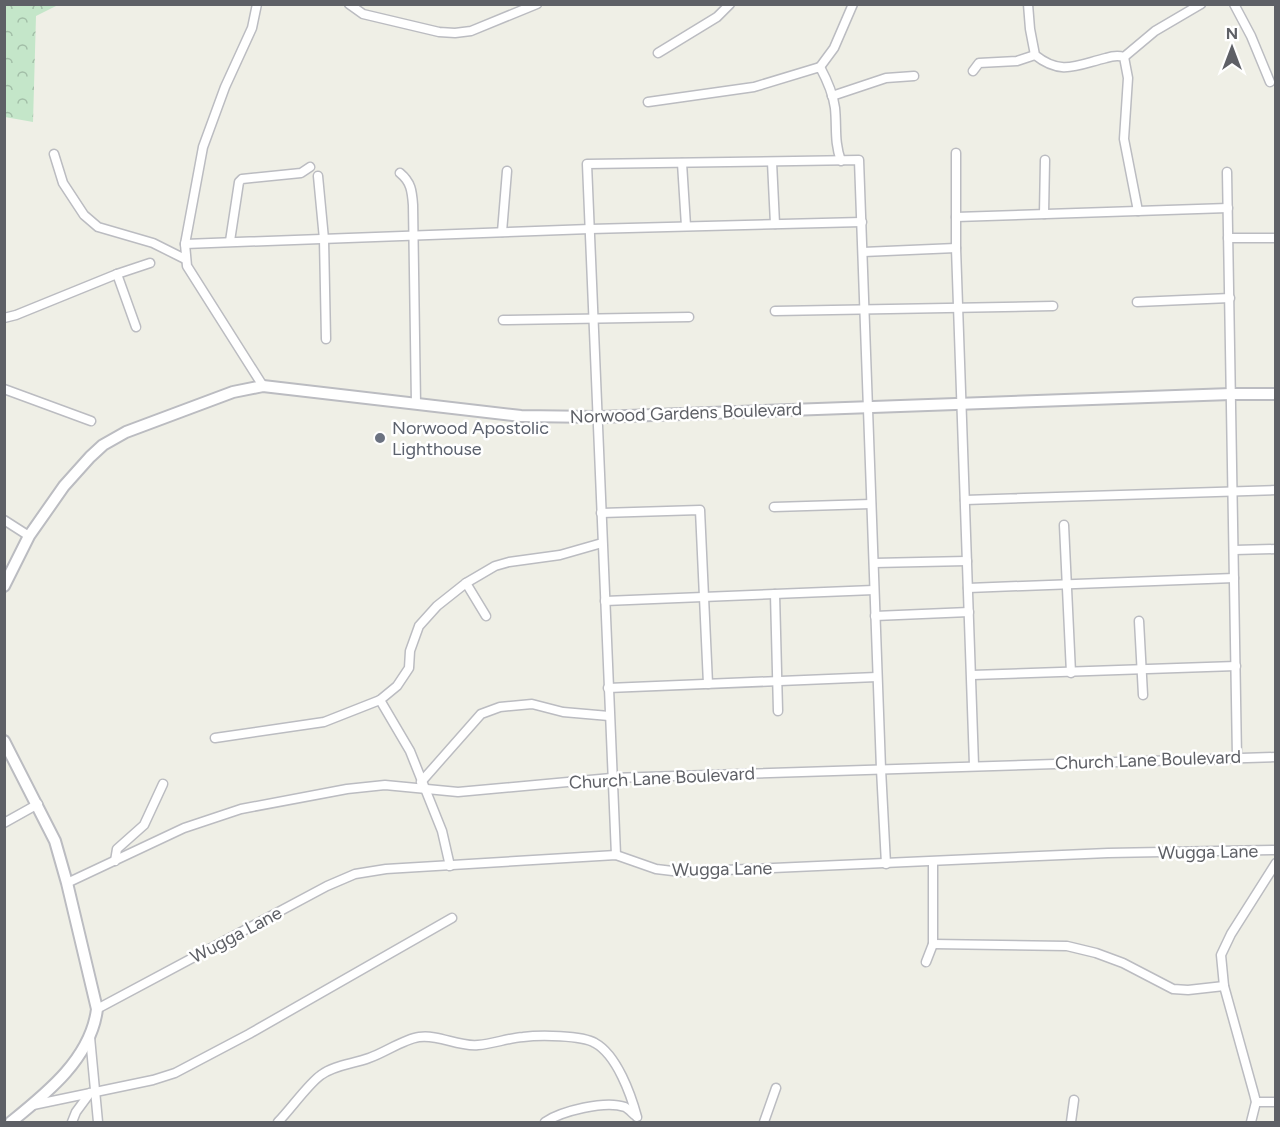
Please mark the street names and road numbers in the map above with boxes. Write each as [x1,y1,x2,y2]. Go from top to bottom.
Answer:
street label: Norwood Gardens Boulevard [569,398,803,428]
street label: Church Lane Boulevard [1055,746,1241,774]
street label: Church Lane Boulevard [568,762,756,794]
street label: Wugga Lane [1158,840,1259,864]
street label: Wugga Lane [672,857,773,881]
street label: Wugga Lane [186,902,286,968]

